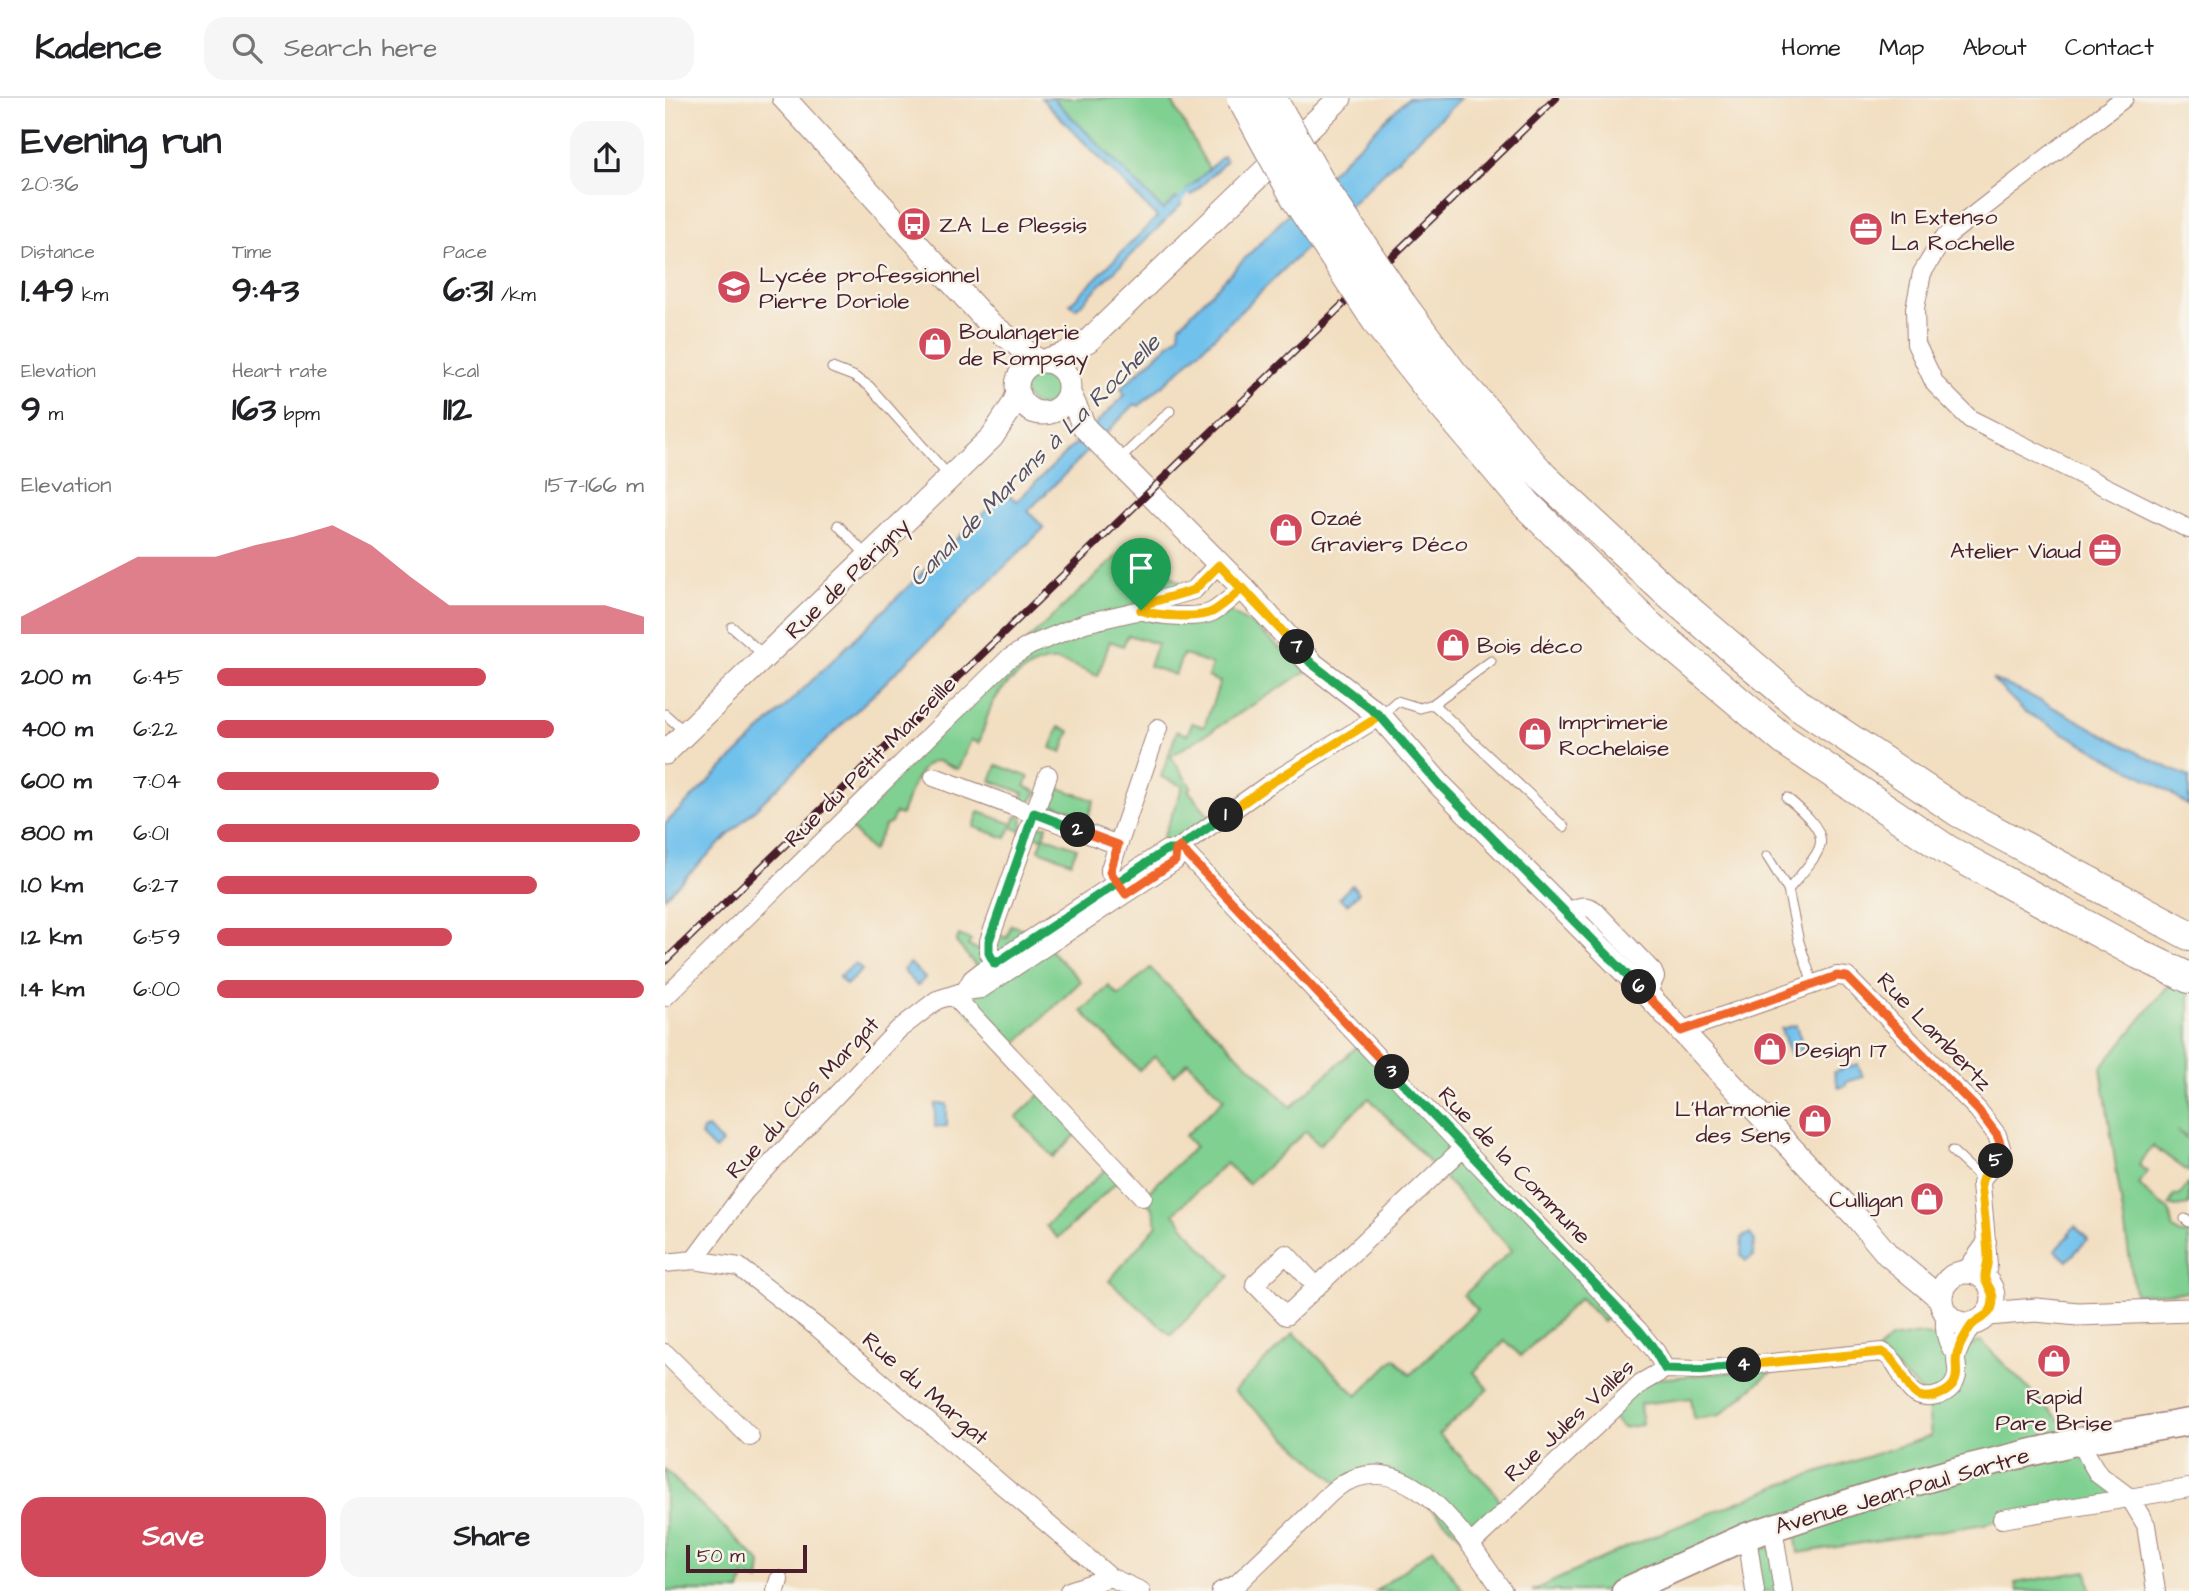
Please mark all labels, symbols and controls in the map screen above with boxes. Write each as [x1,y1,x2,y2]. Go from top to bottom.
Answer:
search box [204,17,694,80]
text: Kadence [35,25,162,71]
icon: search [228,29,266,67]
text: Search here [284,30,437,66]
text: Home [1781,31,1841,65]
text: Map [1879,31,1924,65]
text: About [1962,31,2027,65]
text: Contact [2065,31,2154,65]
text: Evening run [21,116,222,168]
button: share [570,121,644,195]
text: 20:36 [21,168,79,200]
place label: In Extenso La Rochelle [1891,201,2015,259]
bus stop icon: ZA Le Plessis [895,205,933,243]
place label: ZA Le Plessis [939,209,1087,241]
office icon: In Extenso La Rochelle [1847,210,1885,248]
text: Distance [21,239,95,266]
text: Time [232,239,272,266]
text: Pace [443,239,487,266]
place label: Lycée professionnel Pierre Doriole [759,259,979,317]
text: 1.49 [21,266,74,315]
text: 9:43 [232,266,299,315]
text: 6:31 [443,266,493,315]
school or university icon: Lycée professionnel Pierre Doriole [715,268,753,306]
text: km [74,282,108,309]
text: /km [493,282,536,309]
place label: Boulangerie de Rompsay [959,316,1089,375]
shop icon: Boulangerie de Rompsay [916,325,954,363]
water label: Canal de Marans à La Rochelle [901,326,1169,594]
text: Elevation [21,358,96,385]
text: Heart rate [232,358,327,385]
text: kcal [443,358,479,385]
text: 9 [21,385,41,434]
text: 163 [232,385,276,434]
text: 112 [443,385,472,434]
text: m [41,401,63,428]
text: bpm [276,401,320,428]
text: Elevation [21,469,112,501]
text: 157–166 m [545,469,644,501]
place label: Ozaé Graviers Déco [1311,502,1468,560]
street label: Rue de Périgny [778,511,918,647]
shop icon: Ozaé Graviers Déco [1267,511,1305,549]
office icon: Atelier Viaud [2086,531,2124,569]
place label: Atelier Viaud [1950,535,2081,567]
pin [1111,538,1171,610]
icon: arrive [1122,549,1160,587]
shop icon: Bois déco [1434,626,1472,664]
pin: 7 [1279,630,1315,664]
place label: Bois déco [1477,630,1582,662]
text: 7 [1291,633,1302,660]
text: 200 m [21,661,90,693]
text: 6:45 [133,661,183,693]
street label: Rue du Petit Marseille [778,669,964,855]
place label: Imprimerie Rochelaise [1559,706,1670,764]
text: 400 m [21,713,93,745]
text: 6:22 [133,713,178,745]
shop icon: Imprimerie Rochelaise [1516,715,1554,753]
text: 600 m [21,765,92,797]
text: 7:04 [133,765,181,797]
pin: 1 [1209,798,1243,832]
text: 1 [1224,801,1227,828]
pin: 2 [1061,812,1095,848]
text: 2 [1072,816,1083,843]
text: 800 m [21,817,92,849]
text: 6:01 [133,817,169,849]
text: 1.0 km [21,869,83,901]
text: 6:27 [133,869,179,901]
text: 1.2 km [21,921,82,953]
text: 6:59 [133,921,181,953]
street label: Rue Lambertz [1869,965,2000,1099]
pin: 6 [1621,970,1657,1004]
text: 1.4 km [21,973,84,1005]
text: 6:00 [133,973,180,1005]
text: 6 [1633,973,1644,1000]
street label: Rue du Clos Margat [719,1009,888,1187]
shop icon: Design 17 [1751,1030,1789,1068]
place label: Design 17 [1795,1034,1887,1067]
pin: 3 [1375,1054,1409,1090]
text: 3 [1387,1058,1396,1085]
street label: Rue de la Commune [1430,1080,1598,1252]
place label: L'Harmonie des Sens [1675,1093,1791,1151]
shop icon: L'Harmonie des Sens [1796,1102,1834,1140]
pin: 5 [1979,1144,2013,1178]
text: 5 [1989,1147,2002,1174]
shop icon: Culligan [1908,1180,1946,1218]
place label: Culligan [1829,1184,1903,1217]
street label: Rue du Margat [854,1325,996,1454]
shop icon: Rapid Pare Brise [2035,1342,2073,1380]
pin: 4 [1727,1348,1761,1382]
text: 4 [1737,1351,1750,1378]
street label: Rue Jules Vallès [1497,1352,1642,1490]
place label: Rapid Pare Brise [1995,1381,2113,1439]
street label: Avenue Jean-Paul Sartre [1771,1439,2033,1543]
button: Save [21,1497,326,1577]
button: Share [340,1497,644,1577]
scale bar [686,1542,807,1574]
text: 50 m [697,1543,745,1570]

